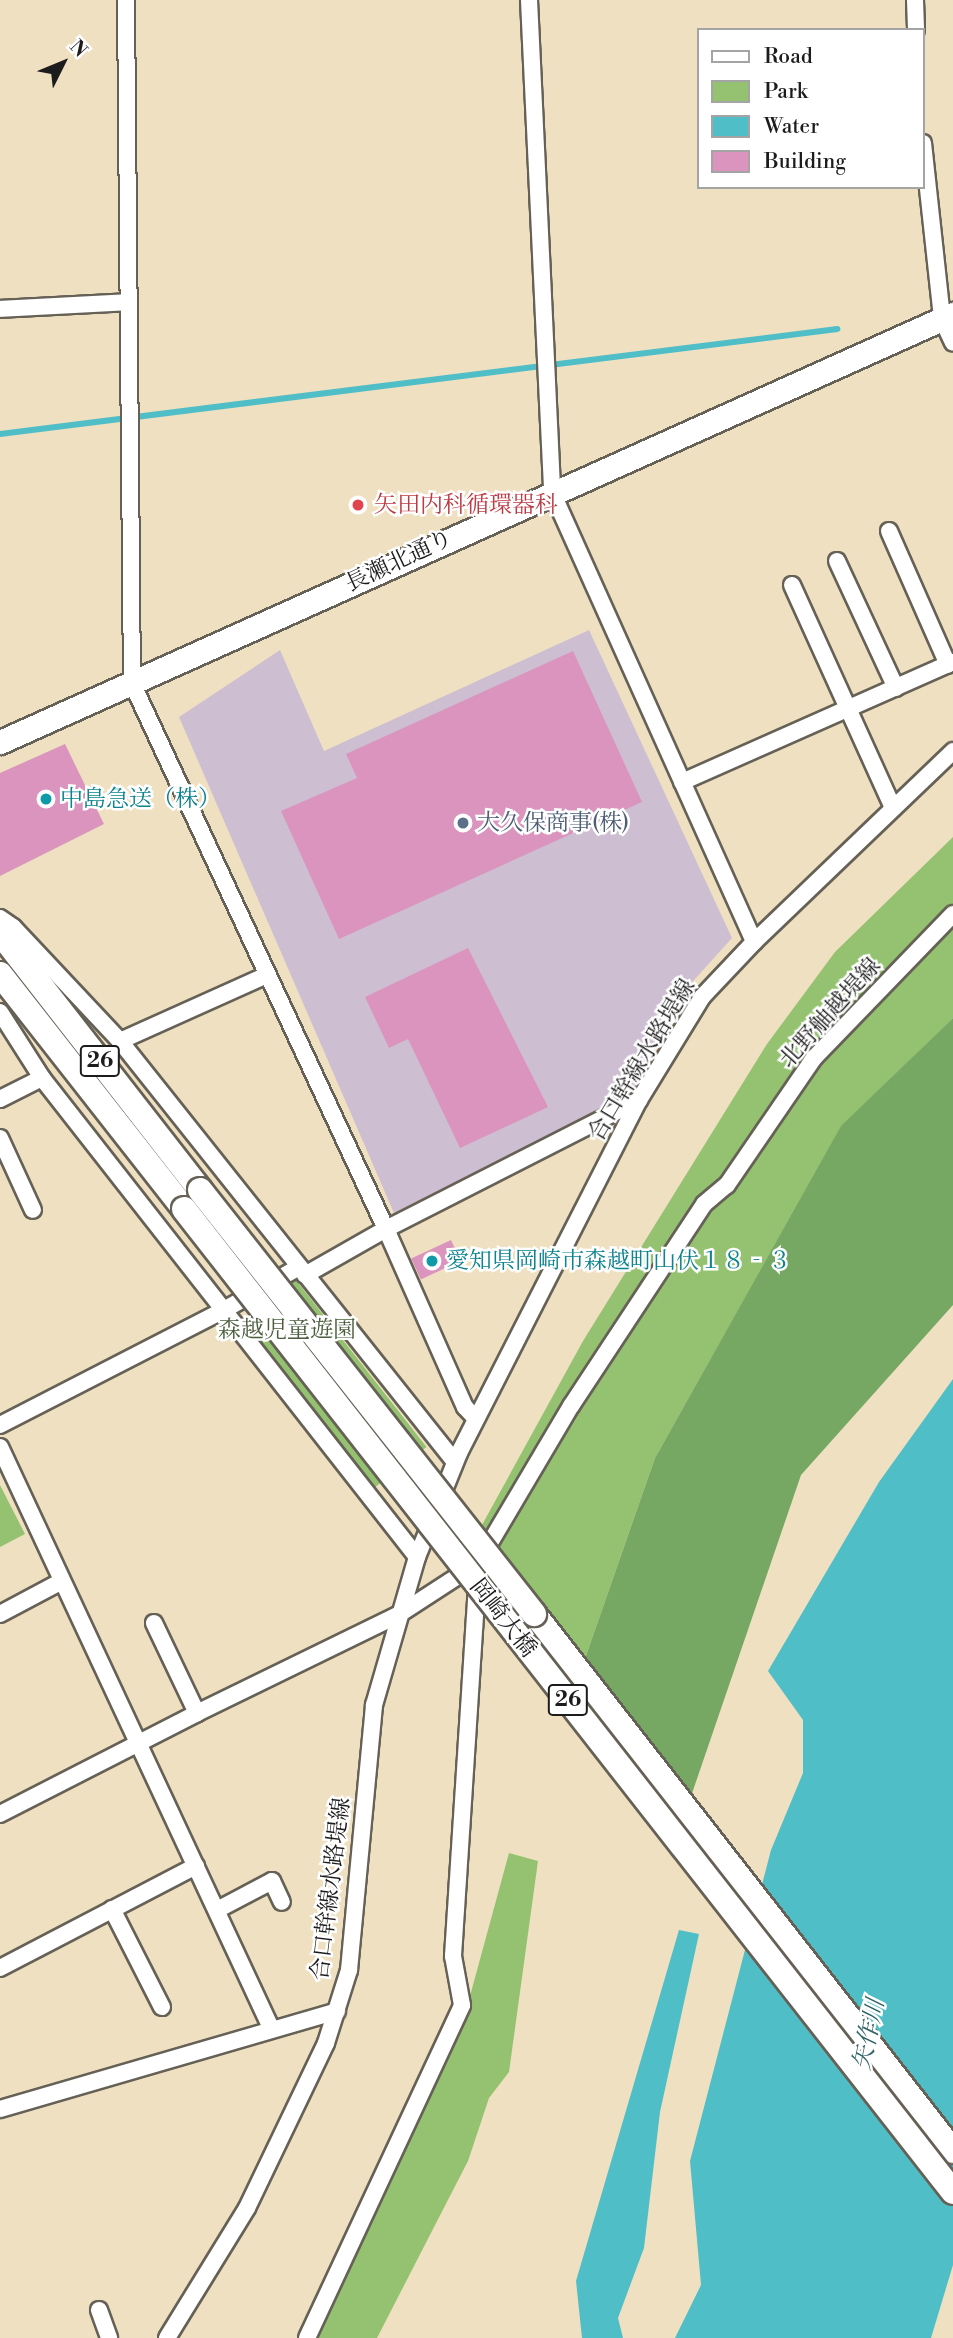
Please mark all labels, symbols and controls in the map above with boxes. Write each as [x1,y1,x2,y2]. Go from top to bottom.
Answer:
north arrow [28,28,98,98]
legend [698,28,925,189]
text: N [64,35,92,62]
text: Road [764,44,813,70]
text: Park [764,79,808,105]
text: Water [764,114,819,140]
text: Building [764,149,846,175]
place label: 矢田内科循環器科 [374,491,558,519]
marker: 矢田内科循環器科 [348,495,368,515]
street label: 長瀬北通り [341,524,457,598]
place label: 中島急送（株） [60,785,221,813]
marker: 中島急送（株） [38,791,54,807]
place label: 大久保商事(株) [477,809,629,837]
marker: 大久保商事(株) [455,815,471,831]
street label: 北野舳越堤線 [774,952,886,1074]
street label: 合口幹線水路堤線 [583,974,701,1146]
road number: 26 [79,1044,121,1078]
place label: 愛知県岡崎市森越町山伏１８‐３ [446,1247,791,1275]
marker: 愛知県岡崎市森越町山伏１８‐３ [424,1253,440,1269]
park label: 森越児童遊園 [218,1316,356,1344]
street label: 岡崎大橋 [464,1573,542,1663]
road number: 26 [547,1682,589,1718]
street label: 合口幹線水路堤線 [306,1796,356,1982]
water label: 矢作川 [848,1997,892,2073]

